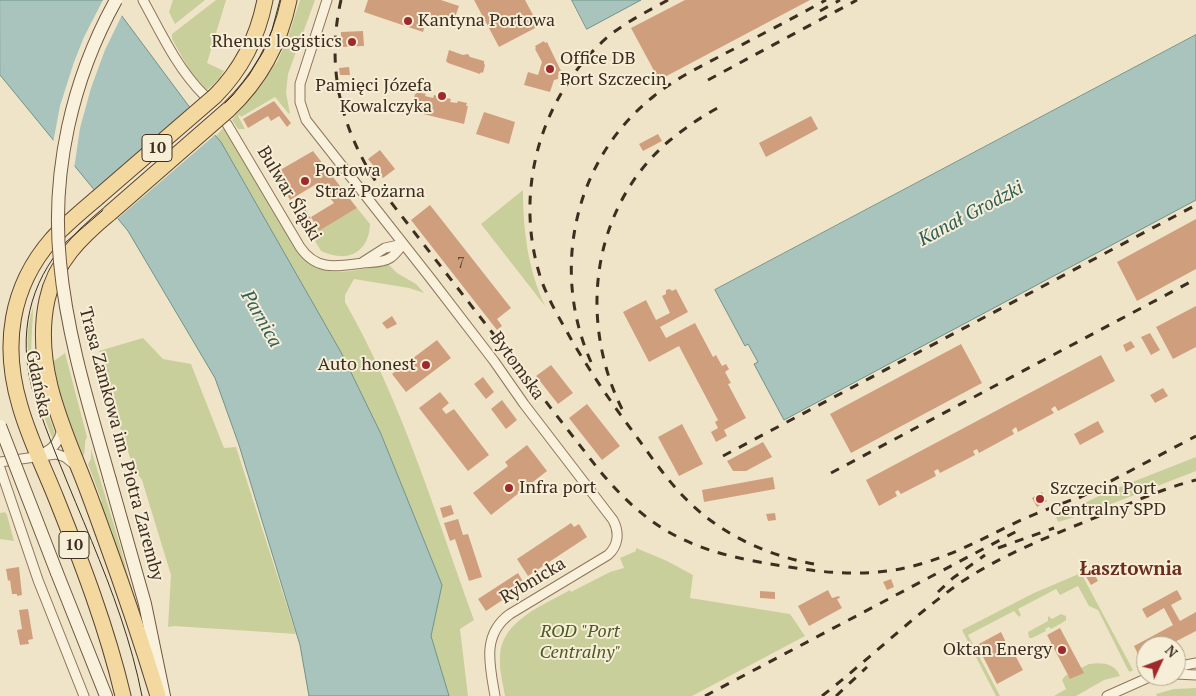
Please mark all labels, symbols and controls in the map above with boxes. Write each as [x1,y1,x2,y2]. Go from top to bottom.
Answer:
place label: Kantyna Portowa [418,10,555,32]
marker: Kantyna Portowa [402,15,414,27]
place label: Rhenus logistics [211,31,342,53]
marker: Rhenus logistics [346,36,358,48]
place label: Office DB Port Szczecin [560,48,667,90]
marker: Office DB Port Szczecin [544,63,556,75]
place label: Pamięci Józefa Kowalczyka [315,75,432,118]
marker: Pamięci Józefa Kowalczyka [436,90,448,102]
road number: 10 [142,134,172,162]
street label: Bulwar Śląski [252,143,326,245]
place label: Portowa Straż Pożarna [315,160,425,202]
marker: Portowa Straż Pożarna [299,175,311,187]
water label: Kanał Grodzki [915,177,1027,251]
house number: 7 [457,255,465,273]
water label: Parnica [236,286,286,352]
street label: Trasa Zamkowa im. Piotra Zaremby [74,305,168,583]
street label: Bytomska [485,328,549,404]
street label: Gdańska [20,348,56,420]
place label: Auto honest [318,354,416,376]
marker: Auto honest [420,359,432,371]
place label: Infra port [519,477,596,499]
place label: Szczecin Port Centralny SPD [1050,478,1166,520]
marker: Infra port [503,482,515,494]
marker: Szczecin Port Centralny SPD [1034,493,1046,505]
road number: 10 [59,532,89,558]
street label: Rybnicka [496,553,570,609]
district label: Łasztownia [1080,559,1182,581]
park label: ROD "Port Centralny" [539,621,621,664]
north arrow [1136,636,1186,686]
place label: Oktan Energy [943,639,1052,661]
text: N [1161,641,1182,661]
marker: Oktan Energy [1056,644,1068,656]

